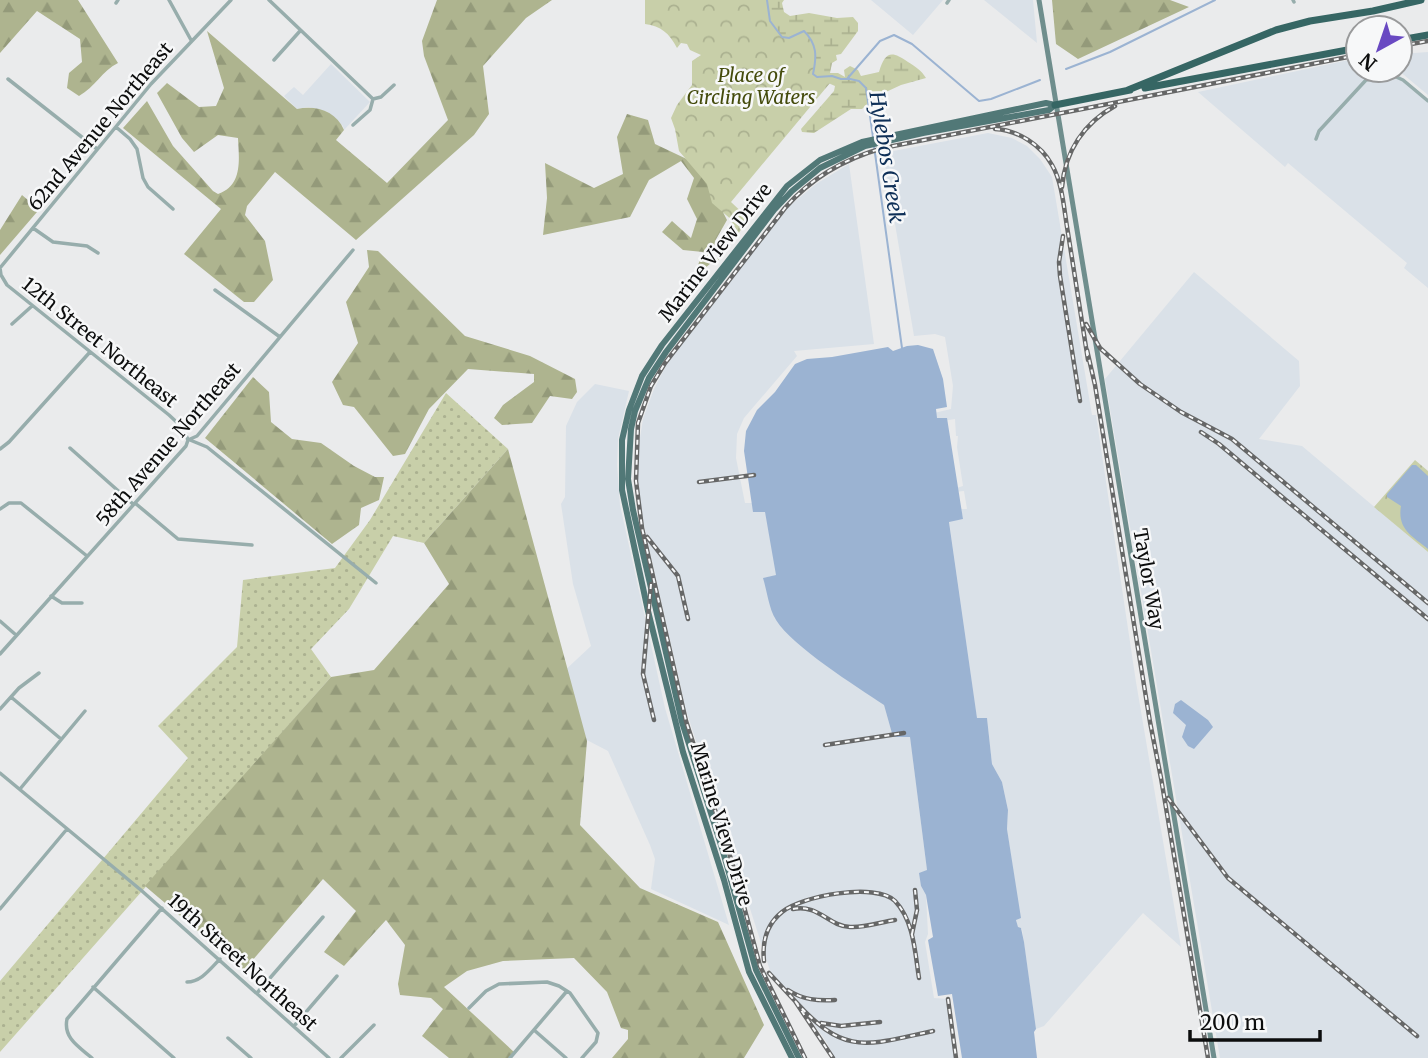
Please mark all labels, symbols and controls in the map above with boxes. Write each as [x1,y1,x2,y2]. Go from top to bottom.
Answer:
north arrow [1344,14,1414,84]
street label: 62nd Avenue Northeast [23,36,178,215]
text: N [1355,48,1382,76]
park label: Place of Circling Waters [686,63,816,109]
water label: Hylebos Creek [863,88,911,225]
street label: Marine View Drive [653,178,777,326]
street label: 12th Street Northeast [17,272,183,413]
street label: 58th Avenue Northeast [91,357,246,531]
street label: Taylor Way [1128,527,1170,631]
street label: Marine View Drive [686,740,758,909]
street label: 19th Street Northeast [163,888,323,1036]
scale bar [1190,998,1320,1042]
text: 200 m [1200,1009,1265,1036]

